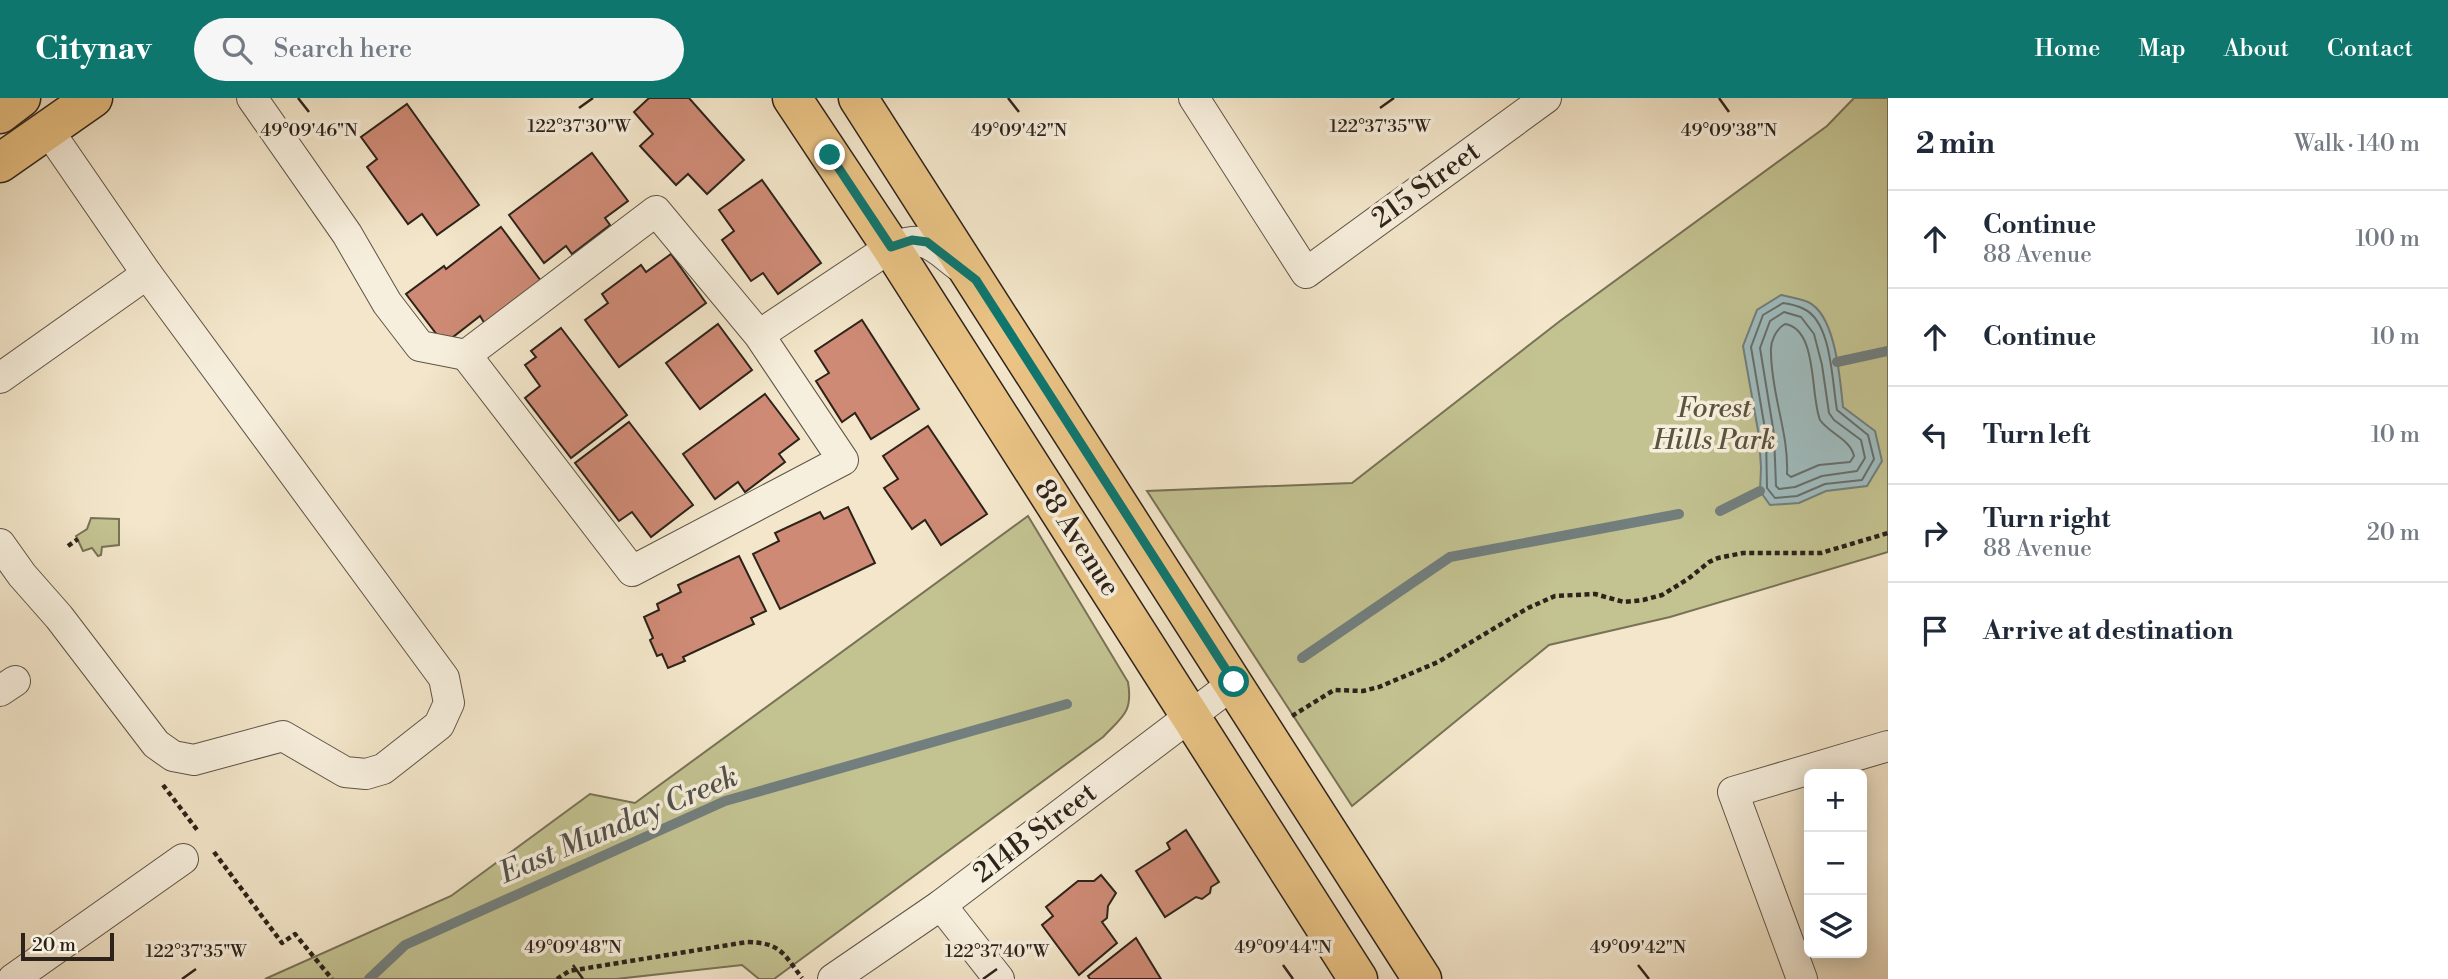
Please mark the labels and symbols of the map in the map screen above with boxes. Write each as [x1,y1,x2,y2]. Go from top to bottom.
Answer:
text: 122°37'30"W [527,115,631,138]
text: 122°37'35"W [1329,115,1431,138]
text: 49°09'46"N [260,119,358,142]
text: 49°09'42"N [971,119,1068,142]
text: 49°09'38"N [1681,119,1778,142]
street label: 215 Street [1365,134,1487,236]
route end [814,139,845,170]
park label: Forest Hills Park [1652,391,1775,458]
street label: 88 Avenue [1026,473,1128,603]
route start [1218,666,1249,697]
water label: East Munday Creek [492,758,744,893]
street label: 214B Street [966,775,1104,891]
scale bar [21,930,114,962]
text: 49°09'48"N [524,936,622,959]
text: 49°09'44"N [1234,936,1332,959]
text: 49°09'42"N [1590,936,1687,959]
text: 122°37'35"W [145,940,247,963]
text: 122°37'40"W [945,940,1050,963]

